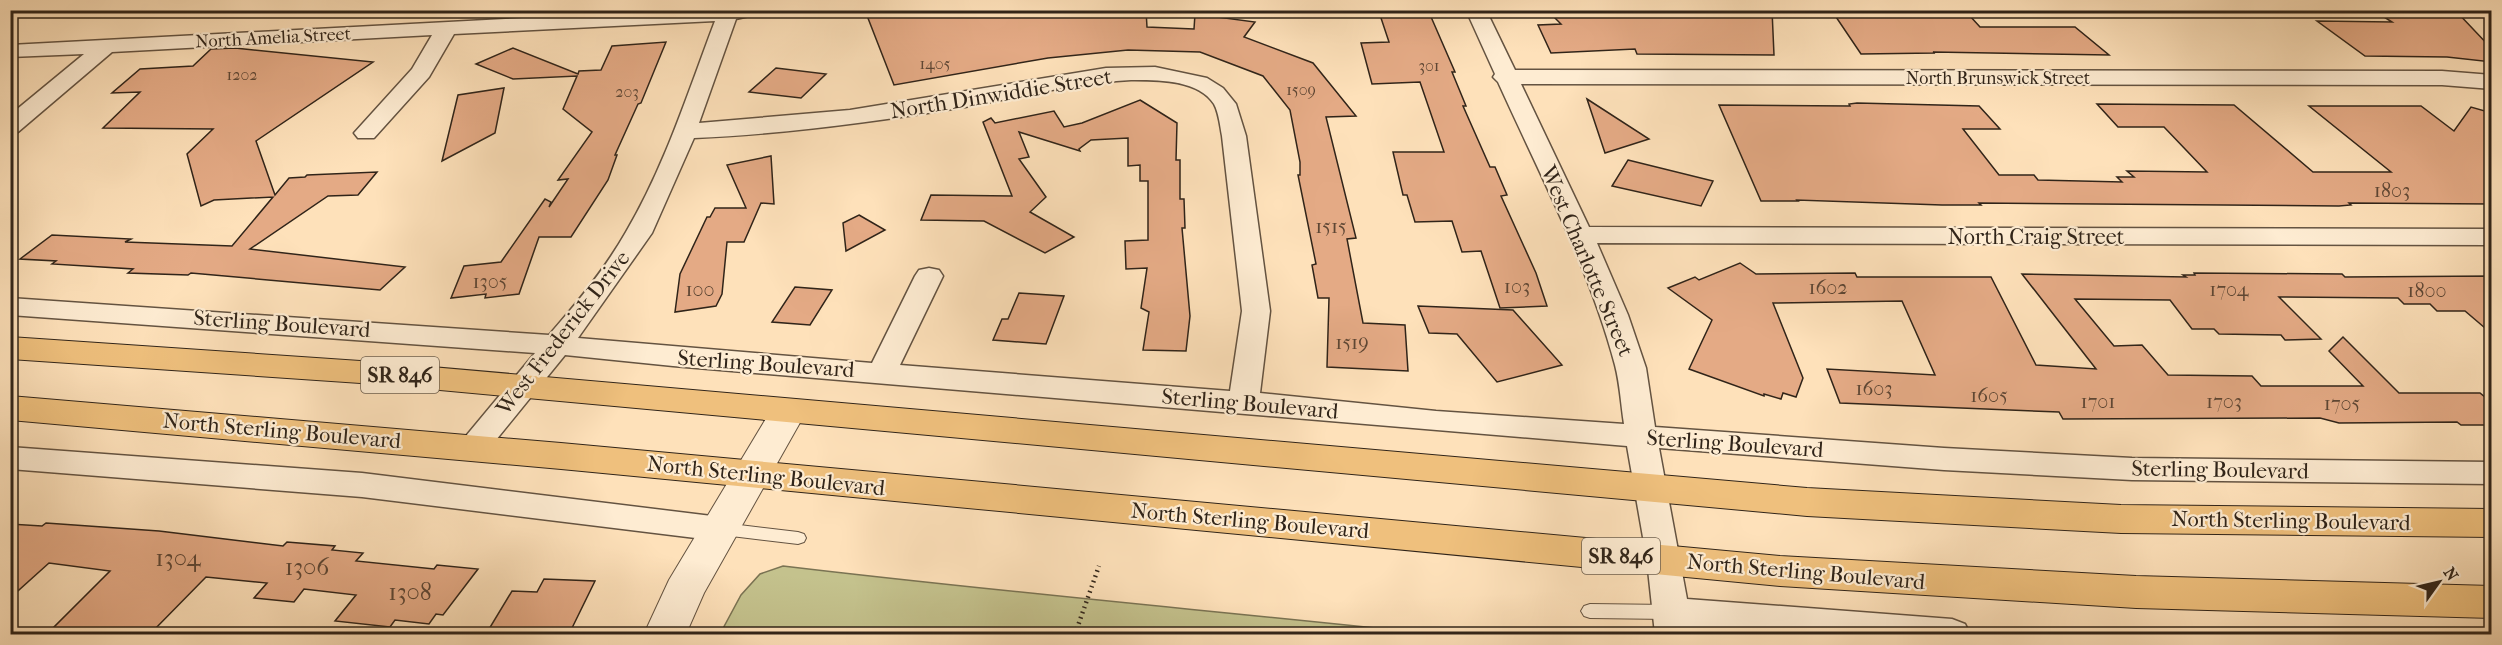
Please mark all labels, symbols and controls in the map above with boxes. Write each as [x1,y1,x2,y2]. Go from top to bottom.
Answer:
street label: North Amelia Street [195,23,352,53]
house number: 1405 [920,54,951,73]
house number: 301 [1418,56,1440,75]
street label: North Dinwiddie Street [888,64,1114,124]
house number: 1202 [227,65,258,84]
street label: North Brunswick Street [1906,68,2091,89]
house number: 1509 [1286,80,1316,99]
house number: 203 [615,82,639,101]
street label: West Charlotte Street [1535,161,1639,360]
house number: 1803 [2374,179,2410,202]
house number: 1515 [1315,215,1347,238]
street label: North Craig Street [1948,224,2125,250]
street label: West Frederick Drive [490,245,635,421]
house number: 1305 [472,270,508,293]
house number: 103 [1504,275,1530,298]
house number: 1602 [1808,276,1848,299]
house number: 100 [685,278,715,301]
house number: 1704 [2209,278,2250,301]
house number: 1800 [2407,279,2447,302]
street label: Sterling Boulevard [193,305,372,343]
house number: 1519 [1335,331,1369,354]
street label: Sterling Boulevard [677,345,856,383]
road number: SR 846 [361,357,439,393]
house number: 1603 [1855,377,1893,400]
street label: Sterling Boulevard [1160,383,1341,425]
house number: 1605 [1970,384,2008,407]
house number: 1701 [2081,390,2115,413]
house number: 1703 [2206,390,2242,413]
house number: 1705 [2324,392,2360,415]
street label: North Sterling Boulevard [162,408,403,454]
street label: Sterling Boulevard [1646,425,1825,463]
street label: North Sterling Boulevard [646,451,887,502]
street label: Sterling Boulevard [2131,455,2310,485]
street label: North Sterling Boulevard [1130,498,1371,544]
street label: North Sterling Boulevard [2171,506,2412,536]
road number: SR 846 [1582,538,1660,574]
house number: 1304 [155,544,202,572]
street label: North Sterling Boulevard [1686,549,1927,595]
north arrow [2409,552,2469,612]
house number: 1306 [285,553,330,581]
text: N [2440,564,2463,585]
house number: 1308 [388,578,432,606]

